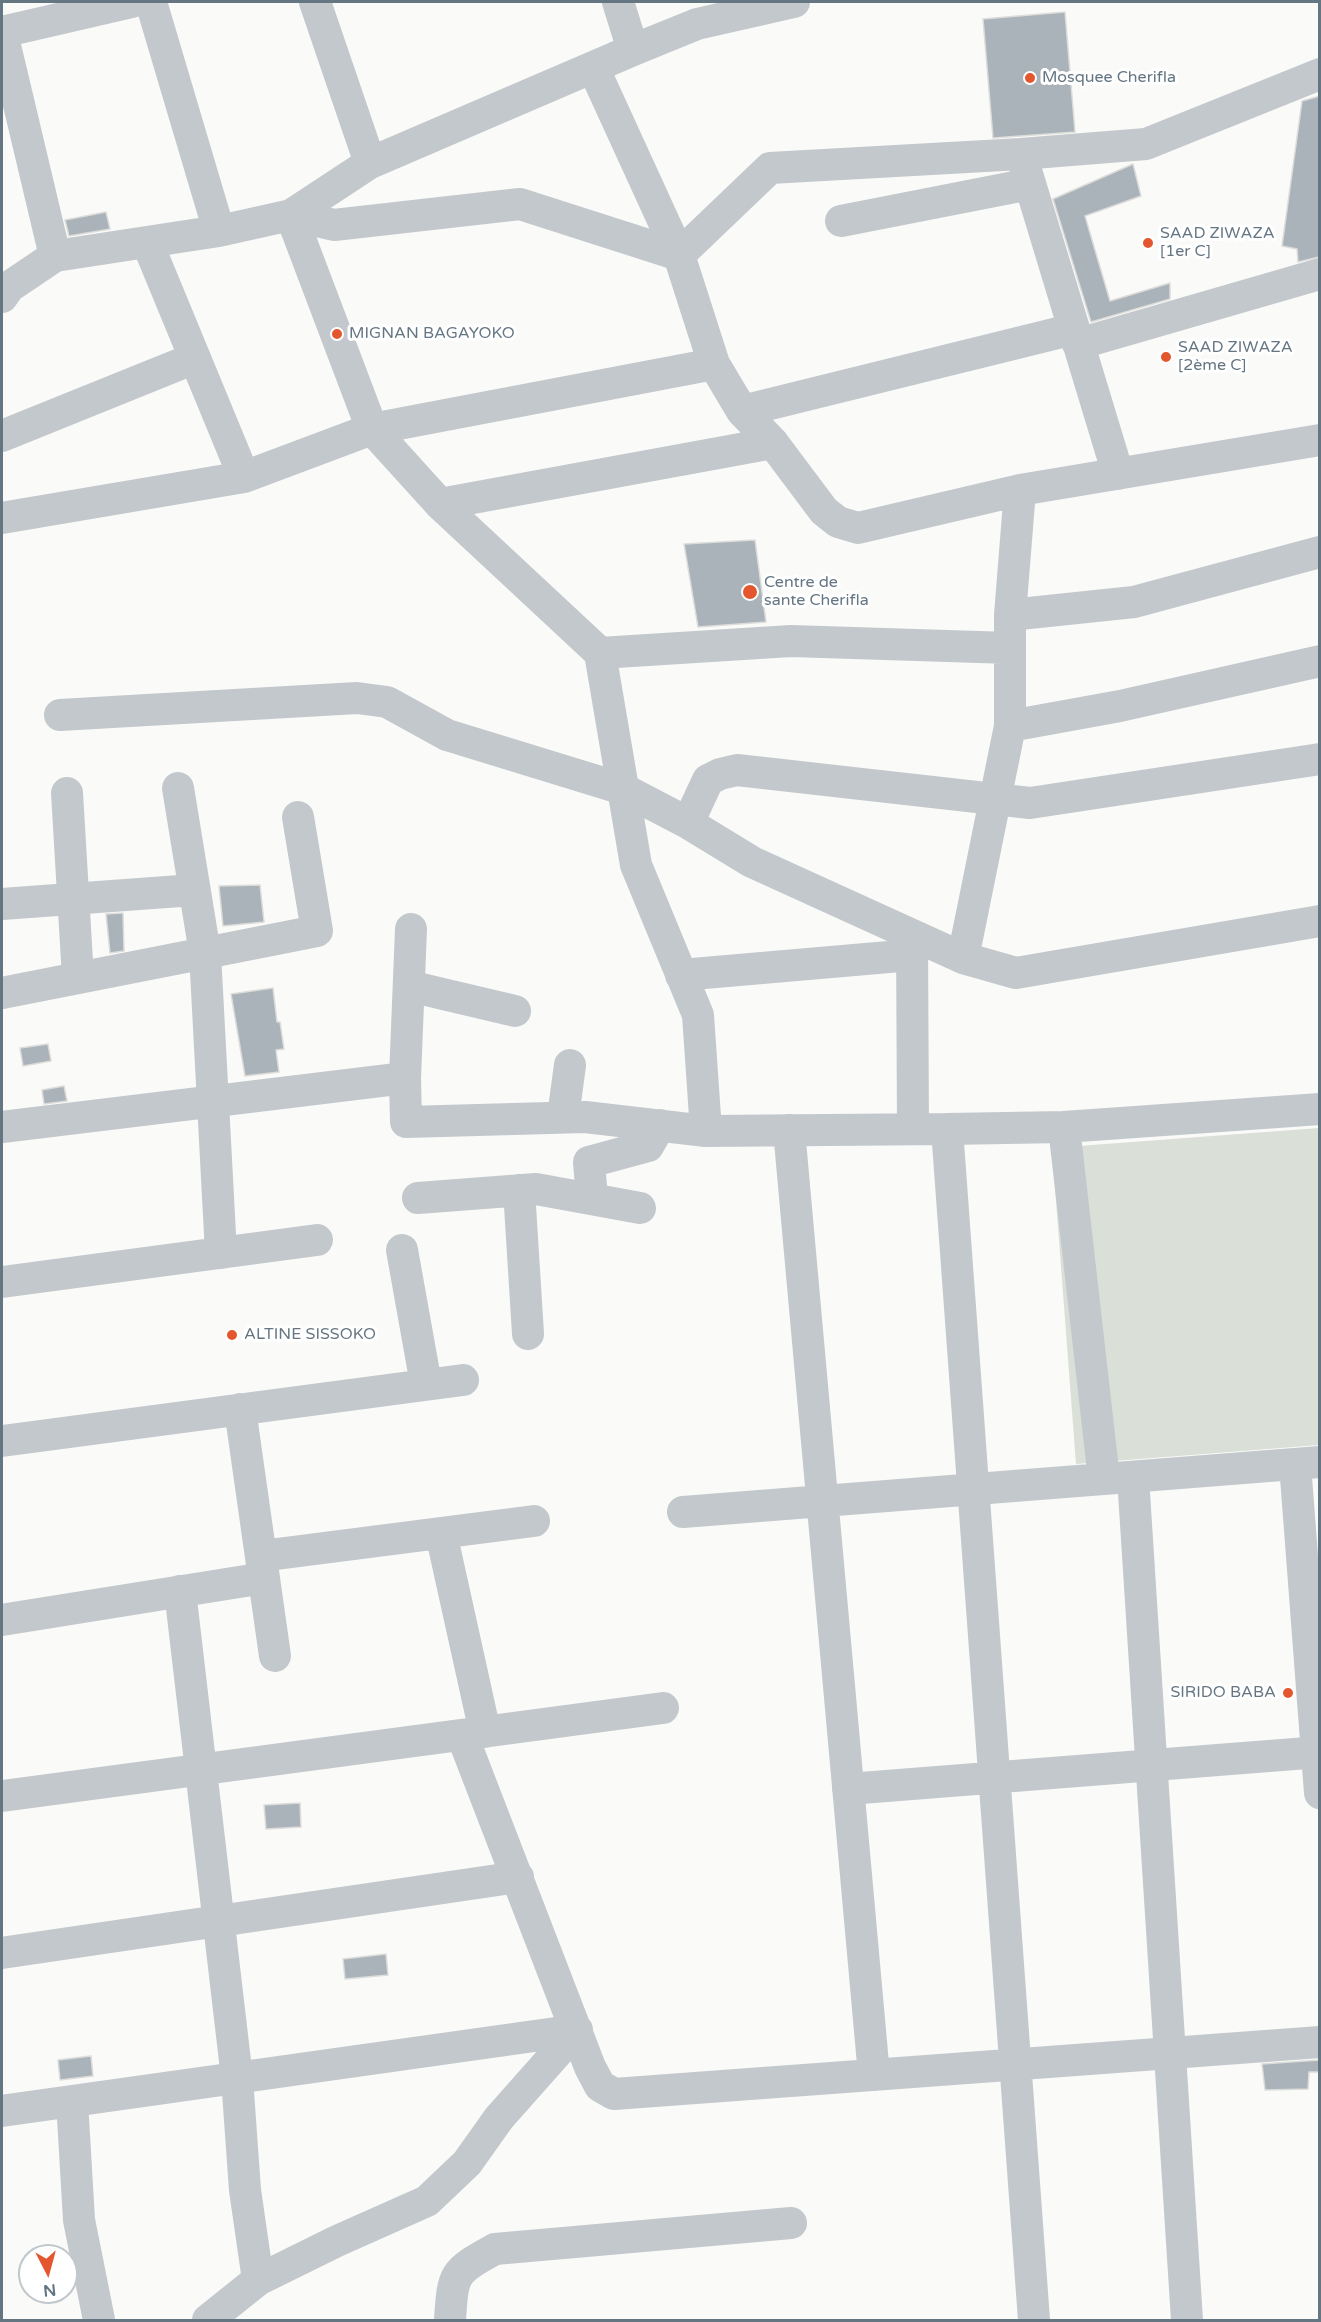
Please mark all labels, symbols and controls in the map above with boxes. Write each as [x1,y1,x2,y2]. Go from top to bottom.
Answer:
place label: Mosquee Cherifla [1042,68,1176,88]
marker: Mosquee Cherifla [1023,71,1037,85]
place label: SAAD ZIWAZA [1er C] [1160,224,1275,262]
marker: SAAD ZIWAZA [1er C] [1141,236,1155,250]
place label: MIGNAN BAGAYOKO [349,324,515,344]
marker: MIGNAN BAGAYOKO [330,327,344,341]
place label: SAAD ZIWAZA [2ème C] [1178,338,1293,376]
marker: SAAD ZIWAZA [2ème C] [1159,350,1173,364]
place label: Centre de sante Cherifla [764,573,869,611]
marker: Centre de sante Cherifla [741,583,759,601]
place label: ALTINE SISSOKO [244,1325,376,1345]
marker: ALTINE SISSOKO [225,1328,239,1342]
place label: SIRIDO BABA [1170,1683,1276,1703]
marker: SIRIDO BABA [1281,1686,1295,1700]
north arrow [18,2244,78,2304]
text: N [42,2279,57,2301]

